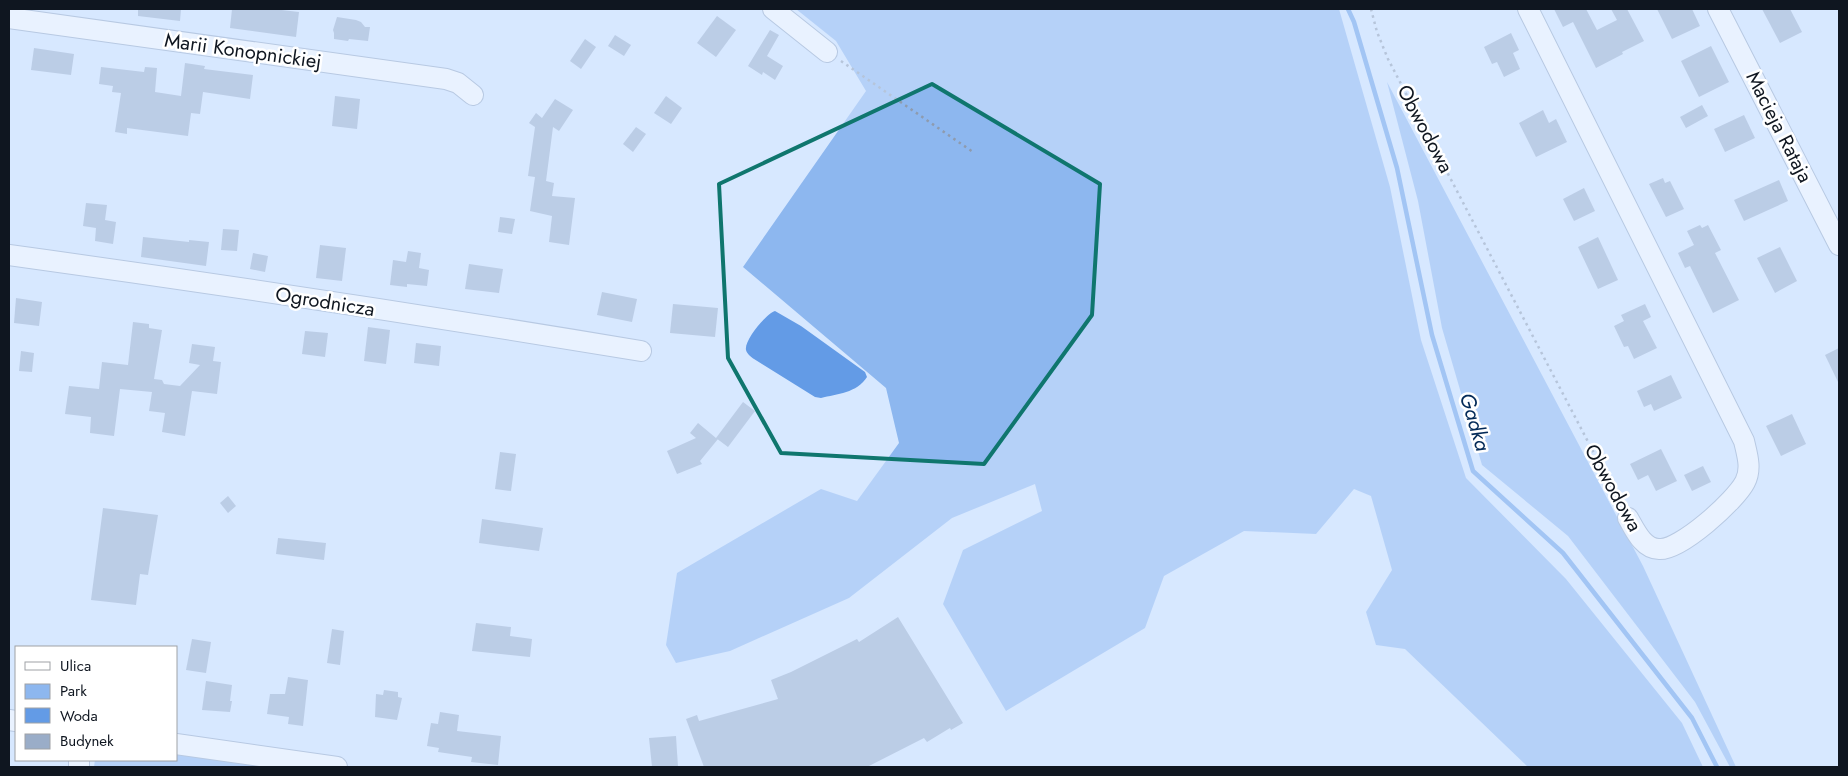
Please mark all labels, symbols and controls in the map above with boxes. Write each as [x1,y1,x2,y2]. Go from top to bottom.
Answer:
street label: Marii Konopnickiej [163,26,323,76]
street label: Macieja Rataja [1739,66,1819,188]
street label: Obwodowa [1390,80,1460,178]
street label: Ogrodnicza [273,280,377,324]
water label: Gadka [1452,389,1498,455]
street label: Obwodowa [1577,439,1649,537]
legend [15,646,178,761]
text: Ulica [60,655,91,677]
text: Park [60,680,87,702]
text: Woda [60,705,98,727]
text: Budynek [60,730,114,752]

